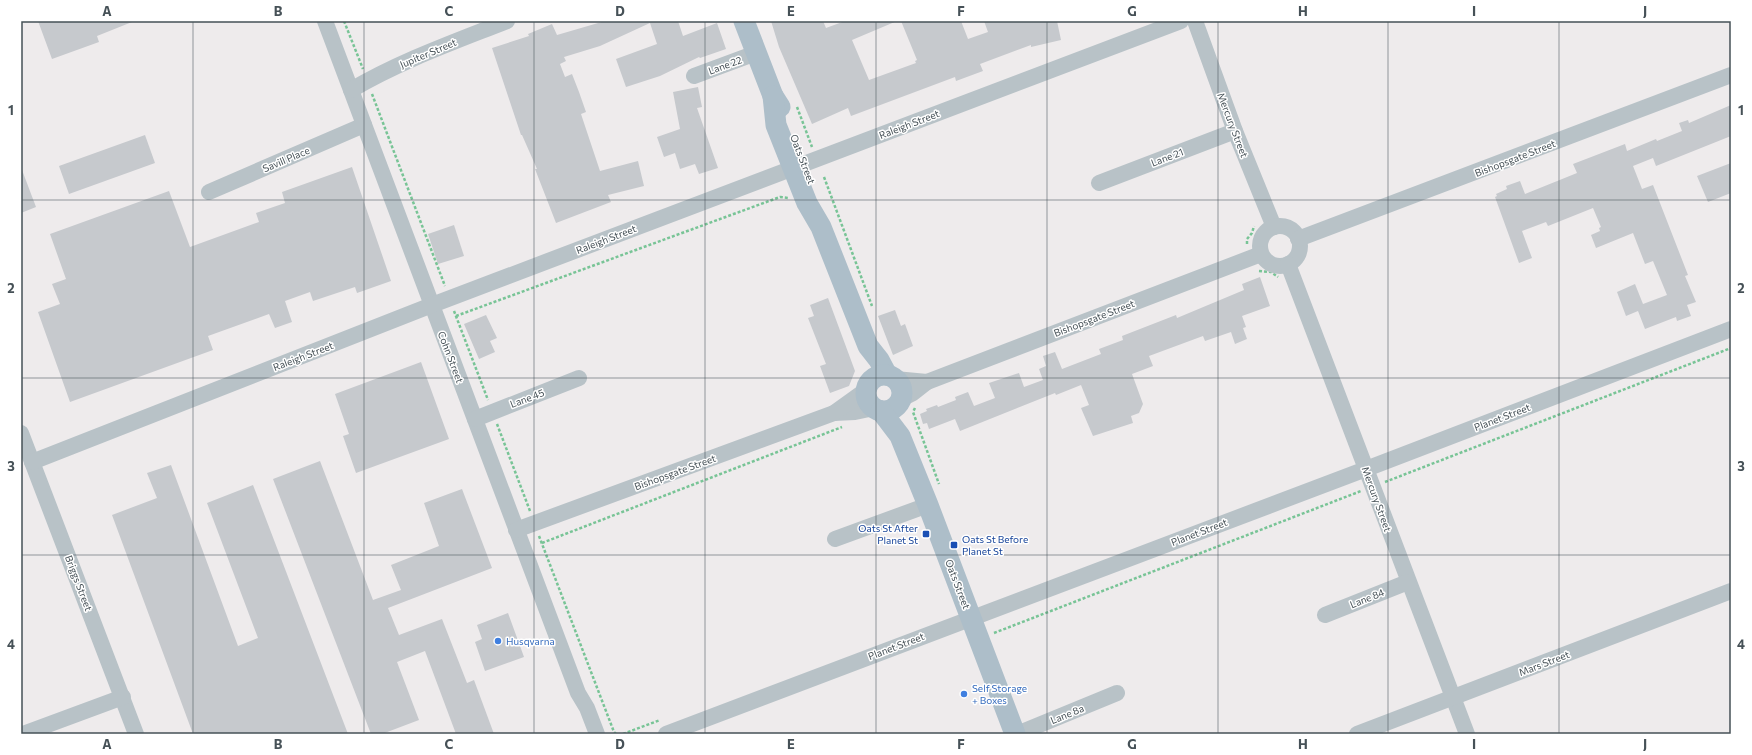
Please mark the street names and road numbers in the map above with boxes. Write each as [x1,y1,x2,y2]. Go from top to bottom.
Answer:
street label: Jupiter Street [398,36,458,70]
street label: Lane 22 [707,53,744,77]
street label: Mercury Street [1215,91,1251,159]
street label: Raleigh Street [877,107,941,141]
street label: Oats Street [788,132,818,186]
street label: Bishopsgate Street [1473,137,1557,179]
street label: Savill Place [261,144,311,174]
street label: Lane 21 [1149,145,1185,169]
street label: Raleigh Street [574,222,638,256]
street label: Bishopsgate Street [1052,297,1136,339]
street label: Cohn Street [436,329,466,385]
street label: Raleigh Street [271,339,335,373]
street label: Lane 45 [508,386,546,410]
street label: Planet Street [1472,401,1532,433]
street label: Bishopsgate Street [633,452,717,492]
street label: Mercury Street [1360,465,1394,533]
street label: Planet Street [1169,516,1229,548]
street label: Briggs Street [63,553,95,613]
street label: Oats Street [943,557,973,611]
street label: Lane 84 [1348,586,1386,610]
street label: Planet Street [866,630,926,662]
street label: Mars Street [1517,648,1571,678]
street label: Lane 8a [1048,702,1086,726]

